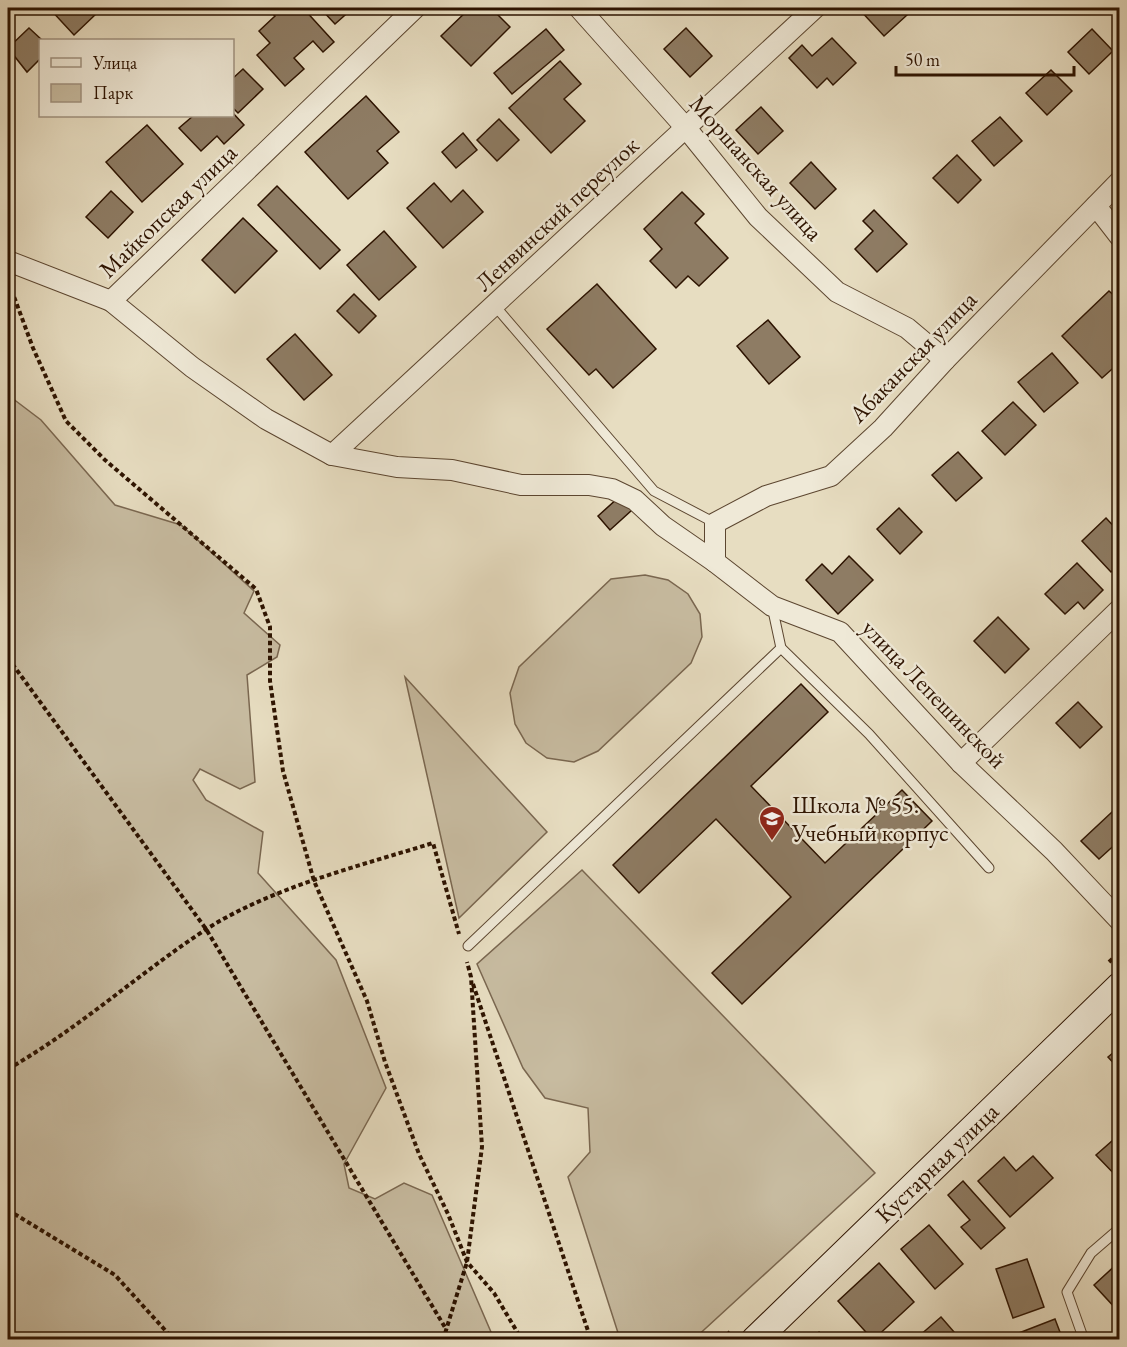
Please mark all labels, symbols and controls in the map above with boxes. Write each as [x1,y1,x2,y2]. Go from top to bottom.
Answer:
legend [39,39,234,117]
scale bar [896,39,1074,77]
text: 50 m [905,48,940,71]
text: Улица [92,51,138,74]
text: Парк [93,81,133,104]
street label: Моршанская улица [683,88,830,247]
street label: Ленвинский переулок [468,129,646,298]
street label: Майкопская улица [92,137,243,284]
street label: Абаканская улица [841,284,984,430]
street label: улица Лепешинской [855,613,1014,775]
place label: Школа № 55. Учебный корпус [791,789,949,848]
school or university icon: Школа № 55. Учебный корпус [757,804,787,842]
street label: Кустарная улица [868,1096,1005,1229]

